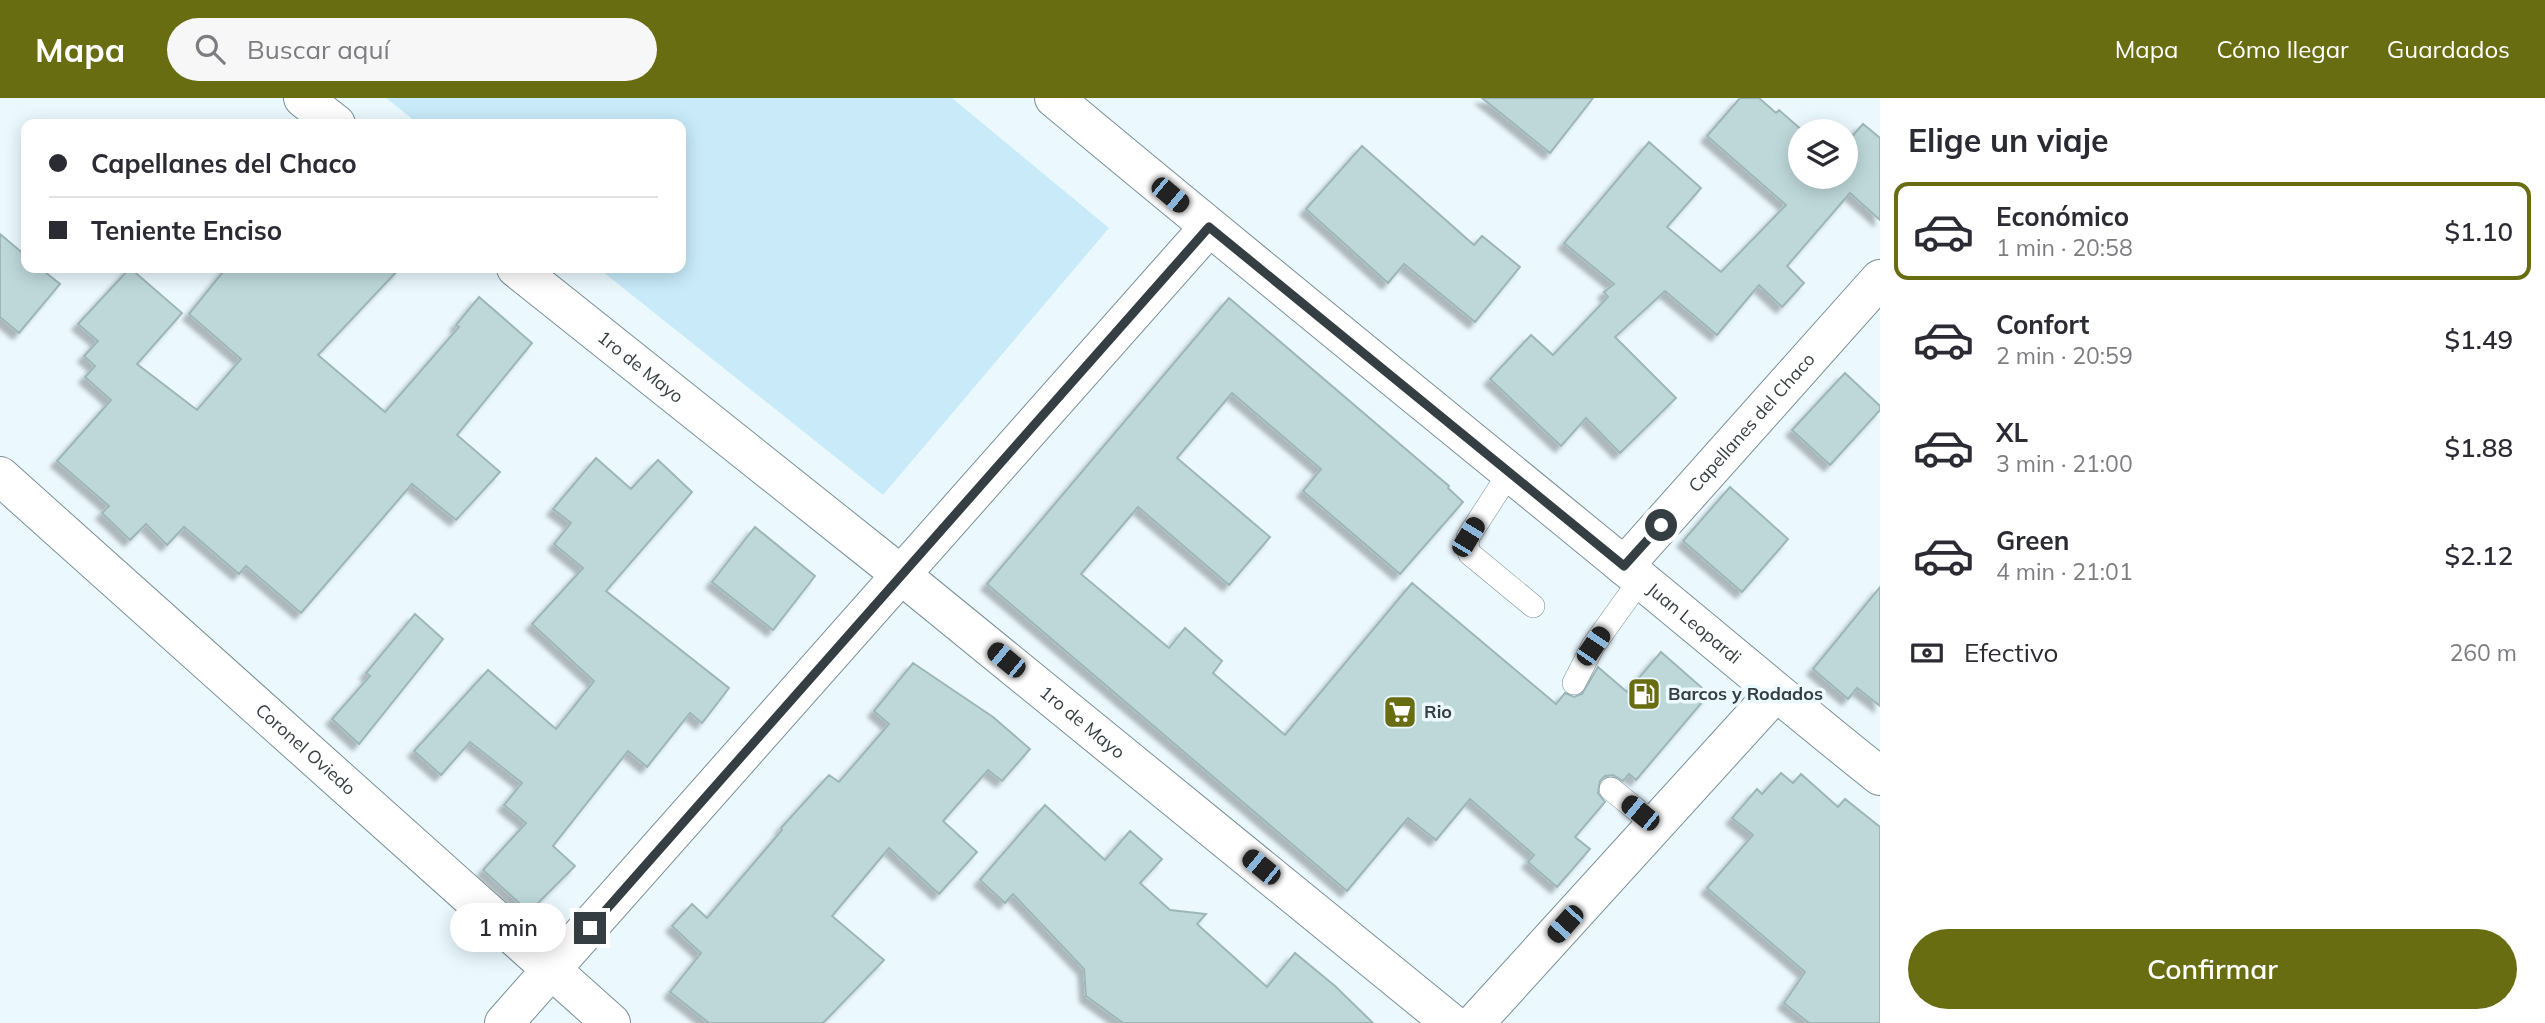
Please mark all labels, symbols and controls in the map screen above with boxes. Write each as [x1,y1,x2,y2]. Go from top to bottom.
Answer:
search box [167,18,657,81]
text: Mapa [35,29,125,70]
icon: search [191,30,229,68]
text: Buscar aquí [247,33,390,66]
text: Mapa [2115,34,2178,64]
text: Cómo llegar [2216,34,2349,64]
text: Guardados [2387,34,2510,64]
map controls [1788,119,1858,189]
button: layers [1788,119,1858,189]
text: Elige un viaje [1908,120,2109,160]
text: Capellanes del Chaco [91,147,357,180]
car [1148,173,1193,217]
icon: car [1912,200,1975,263]
text: Económico [1996,200,2129,233]
text: Teniente Enciso [91,214,282,247]
text: $1.10 [2444,215,2513,248]
text: 1 min · 20:58 [1996,233,2133,262]
icon: car [1912,308,1975,371]
text: Confort [1996,308,2089,341]
text: $1.49 [2444,323,2513,356]
street label: 1ro de Mayo [593,325,688,408]
text: 2 min · 20:59 [1996,341,2133,370]
street label: Capellanes del Chaco [1683,348,1820,497]
icon: car [1912,416,1975,479]
text: XL [1996,416,2028,449]
text: $1.88 [2444,431,2513,464]
text: 3 min · 21:00 [1996,449,2133,478]
route start [1645,509,1677,541]
car [1449,514,1488,560]
icon: car [1912,524,1975,587]
text: Green [1996,524,2069,557]
text: $2.12 [2444,539,2513,572]
text: 4 min · 21:01 [1996,557,2133,586]
street label: Juan Leopardi [1643,577,1746,669]
car [1573,623,1614,669]
icon: cash [1908,634,1946,672]
text: Efectivo [1964,636,2058,669]
text: 260 m [2449,638,2517,667]
car [984,639,1029,681]
fuel station icon: Barcos y Rodados [1625,675,1663,713]
street label: 1ro de Mayo [1035,680,1130,764]
place label: Barcos y Rodados [1668,682,1823,705]
supermarket icon: Rio [1381,693,1419,731]
street label: Coronel Oviedo [251,698,361,800]
place label: Rio [1424,700,1452,723]
car [1618,792,1663,834]
car [1239,846,1284,888]
car [1544,901,1587,947]
callout: 1 min [450,904,566,952]
route end [574,912,606,944]
text: 1 min [478,913,538,942]
button: Confirmar [1908,929,2517,1009]

